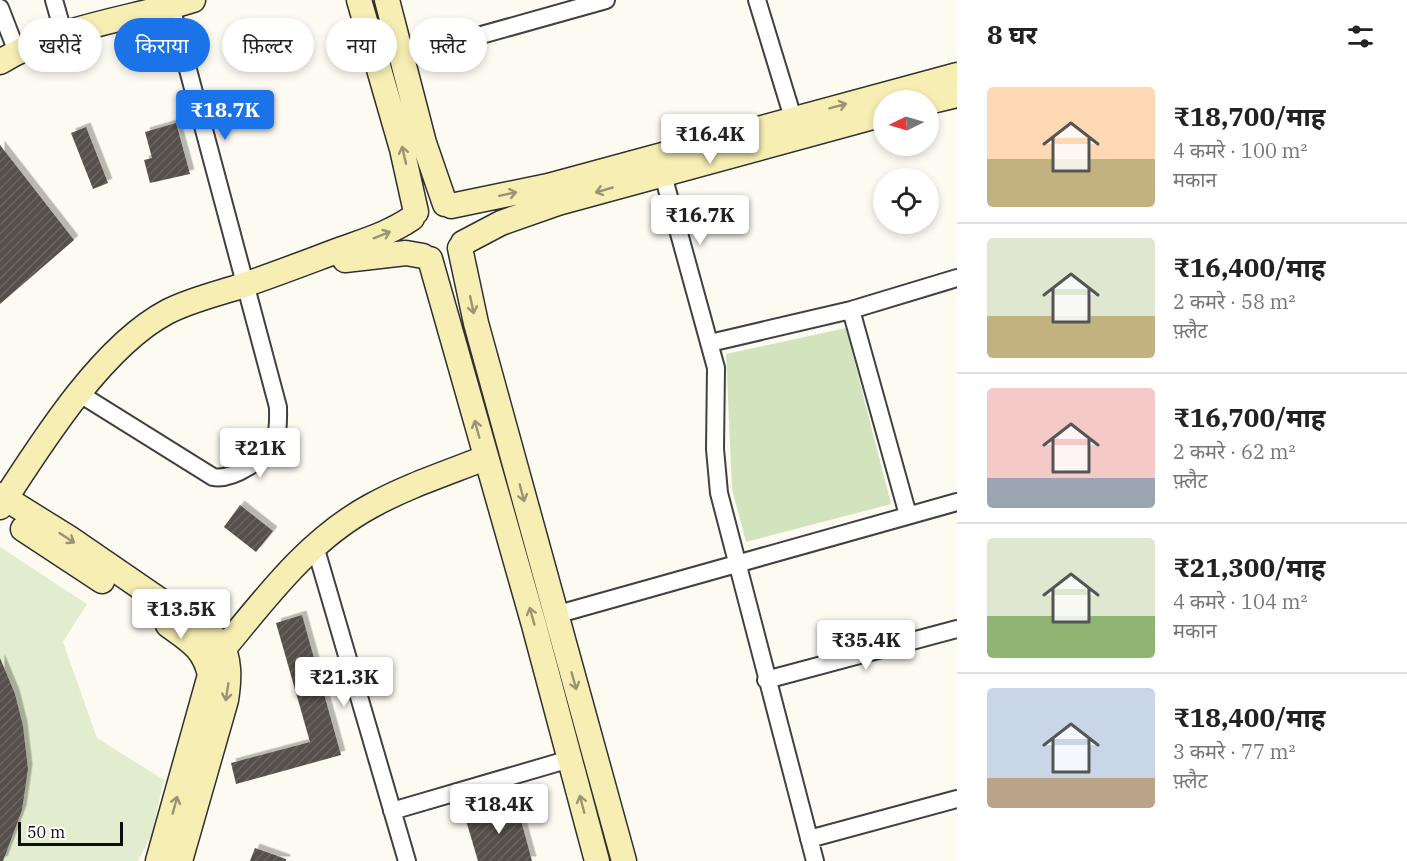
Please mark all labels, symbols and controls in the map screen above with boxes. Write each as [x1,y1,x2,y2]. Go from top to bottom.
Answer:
text: 8 घर [987,17,1037,51]
chip: खरीदें [18,18,102,72]
chip: किराया [114,18,210,72]
chip: फ़िल्टर [222,18,314,72]
chip: नया [326,18,397,72]
chip: फ़्लैट [409,18,487,72]
icon: filters [1344,20,1377,53]
pin: ₹18.7K [176,90,274,141]
north arrow [873,90,939,156]
map controls [873,90,939,234]
text: ₹18.7K [190,96,260,123]
text: ₹18,700/माह [1173,99,1326,133]
one-way arrow [829,100,848,111]
icon: home [1035,111,1107,183]
pin: ₹16.4K [661,114,759,165]
text: ₹16.4K [675,120,745,147]
text: 4 कमरे · 100 m² [1173,137,1308,164]
one-way arrow [397,146,409,165]
text: मकान [1173,166,1217,193]
button: locate [873,168,939,234]
one-way arrow [595,185,614,196]
one-way arrow [498,188,517,200]
pin: ₹16.7K [651,195,749,246]
text: ₹16.7K [665,201,735,228]
one-way arrow [372,229,390,240]
text: ₹16,400/माह [1173,250,1326,284]
icon: home [1035,262,1107,334]
text: 2 कमरे · 58 m² [1173,288,1296,315]
one-way arrow [467,295,479,314]
text: फ़्लैट [1173,317,1208,344]
text: ₹16,700/माह [1173,400,1326,434]
icon: home [1035,412,1107,484]
one-way arrow [471,420,482,439]
pin: ₹21K [224,428,296,479]
text: ₹21K [234,434,286,461]
text: 2 कमरे · 62 m² [1173,438,1296,465]
text: फ़्लैट [1173,467,1208,494]
one-way arrow [517,483,528,502]
one-way arrow [59,531,76,544]
text: ₹21,300/माह [1173,550,1326,584]
icon: home [1035,562,1107,634]
text: 4 कमरे · 104 m² [1173,588,1308,615]
pin: ₹13.5K [132,589,230,640]
text: ₹13.5K [146,595,216,622]
one-way arrow [526,607,537,626]
text: मकान [1173,617,1217,644]
pin: ₹35.4K [817,620,915,671]
text: ₹35.4K [831,626,901,653]
pin: ₹21.3K [295,657,393,708]
text: ₹21.3K [309,663,379,690]
one-way arrow [568,671,580,690]
one-way arrow [222,682,233,701]
text: ₹18,400/माह [1173,700,1326,734]
icon: home [1035,712,1107,784]
text: 3 कमरे · 77 m² [1173,738,1296,765]
text: फ़्लैट [1173,767,1208,794]
pin: ₹18.4K [450,784,548,835]
text: ₹18.4K [464,790,534,817]
one-way arrow [576,795,587,814]
one-way arrow [170,796,181,815]
scale bar [18,819,123,846]
text: 50 m [27,822,65,842]

